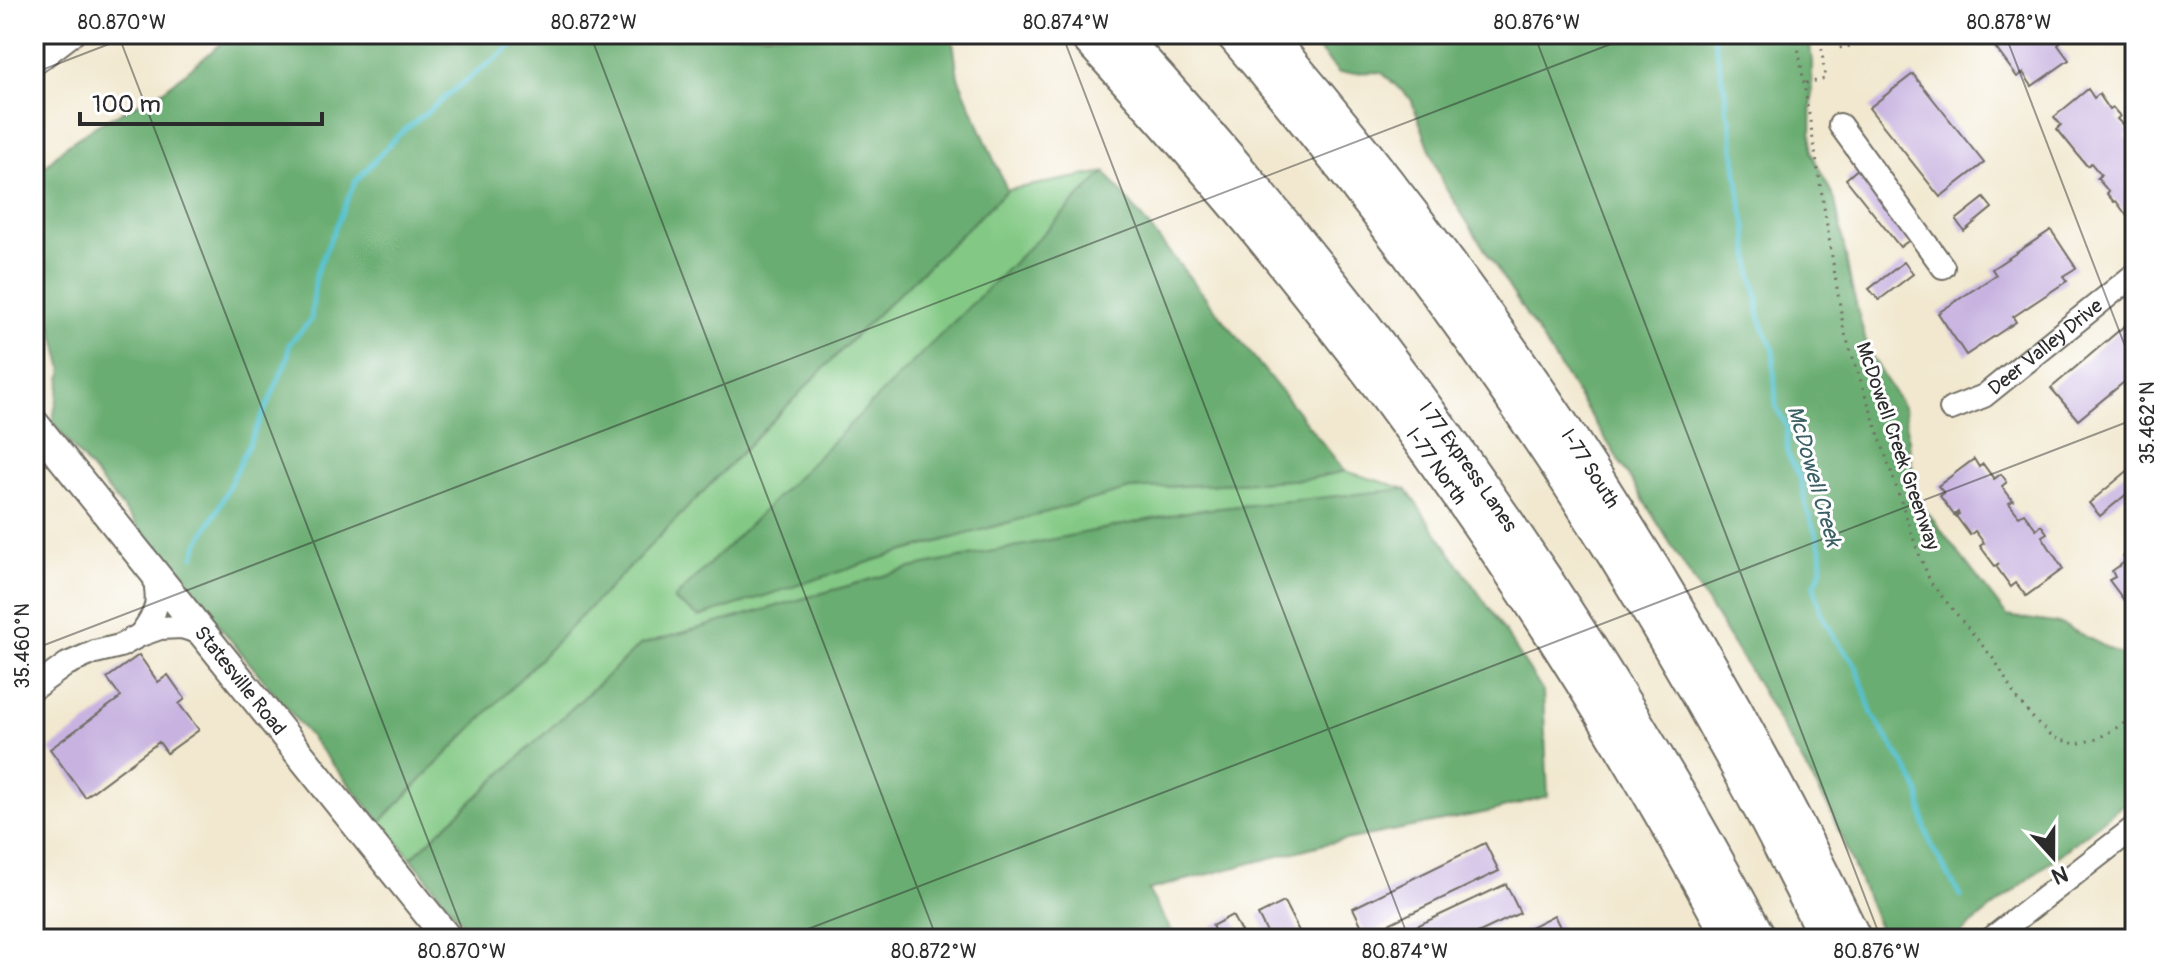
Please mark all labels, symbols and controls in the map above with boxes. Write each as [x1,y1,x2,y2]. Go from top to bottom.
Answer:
text: 80.870°W [78,10,166,35]
text: 80.872°W [551,10,637,35]
text: 80.874°W [1023,10,1109,35]
text: 80.876°W [1494,10,1580,35]
text: 80.878°W [1967,10,2051,35]
scale bar [80,76,322,126]
text: 100 m [92,90,161,119]
street label: Deer Valley Drive [1983,293,2108,400]
street label: McDowell Creek Greenway [1851,339,1946,554]
text: 35.462°N [2135,381,2160,465]
street label: I 77 Express Lanes [1414,397,1523,536]
water label: McDowell Creek [1781,402,1848,551]
street label: I-77 North [1401,422,1473,509]
street label: I-77 South [1556,424,1625,513]
text: 35.460°N [10,603,35,689]
street label: Statesville Road [189,621,292,740]
north arrow [2013,817,2093,897]
text: N [2048,859,2072,891]
text: 80.870°W [418,939,506,964]
text: 80.872°W [891,939,977,964]
text: 80.874°W [1362,939,1448,964]
text: 80.876°W [1834,939,1920,964]

